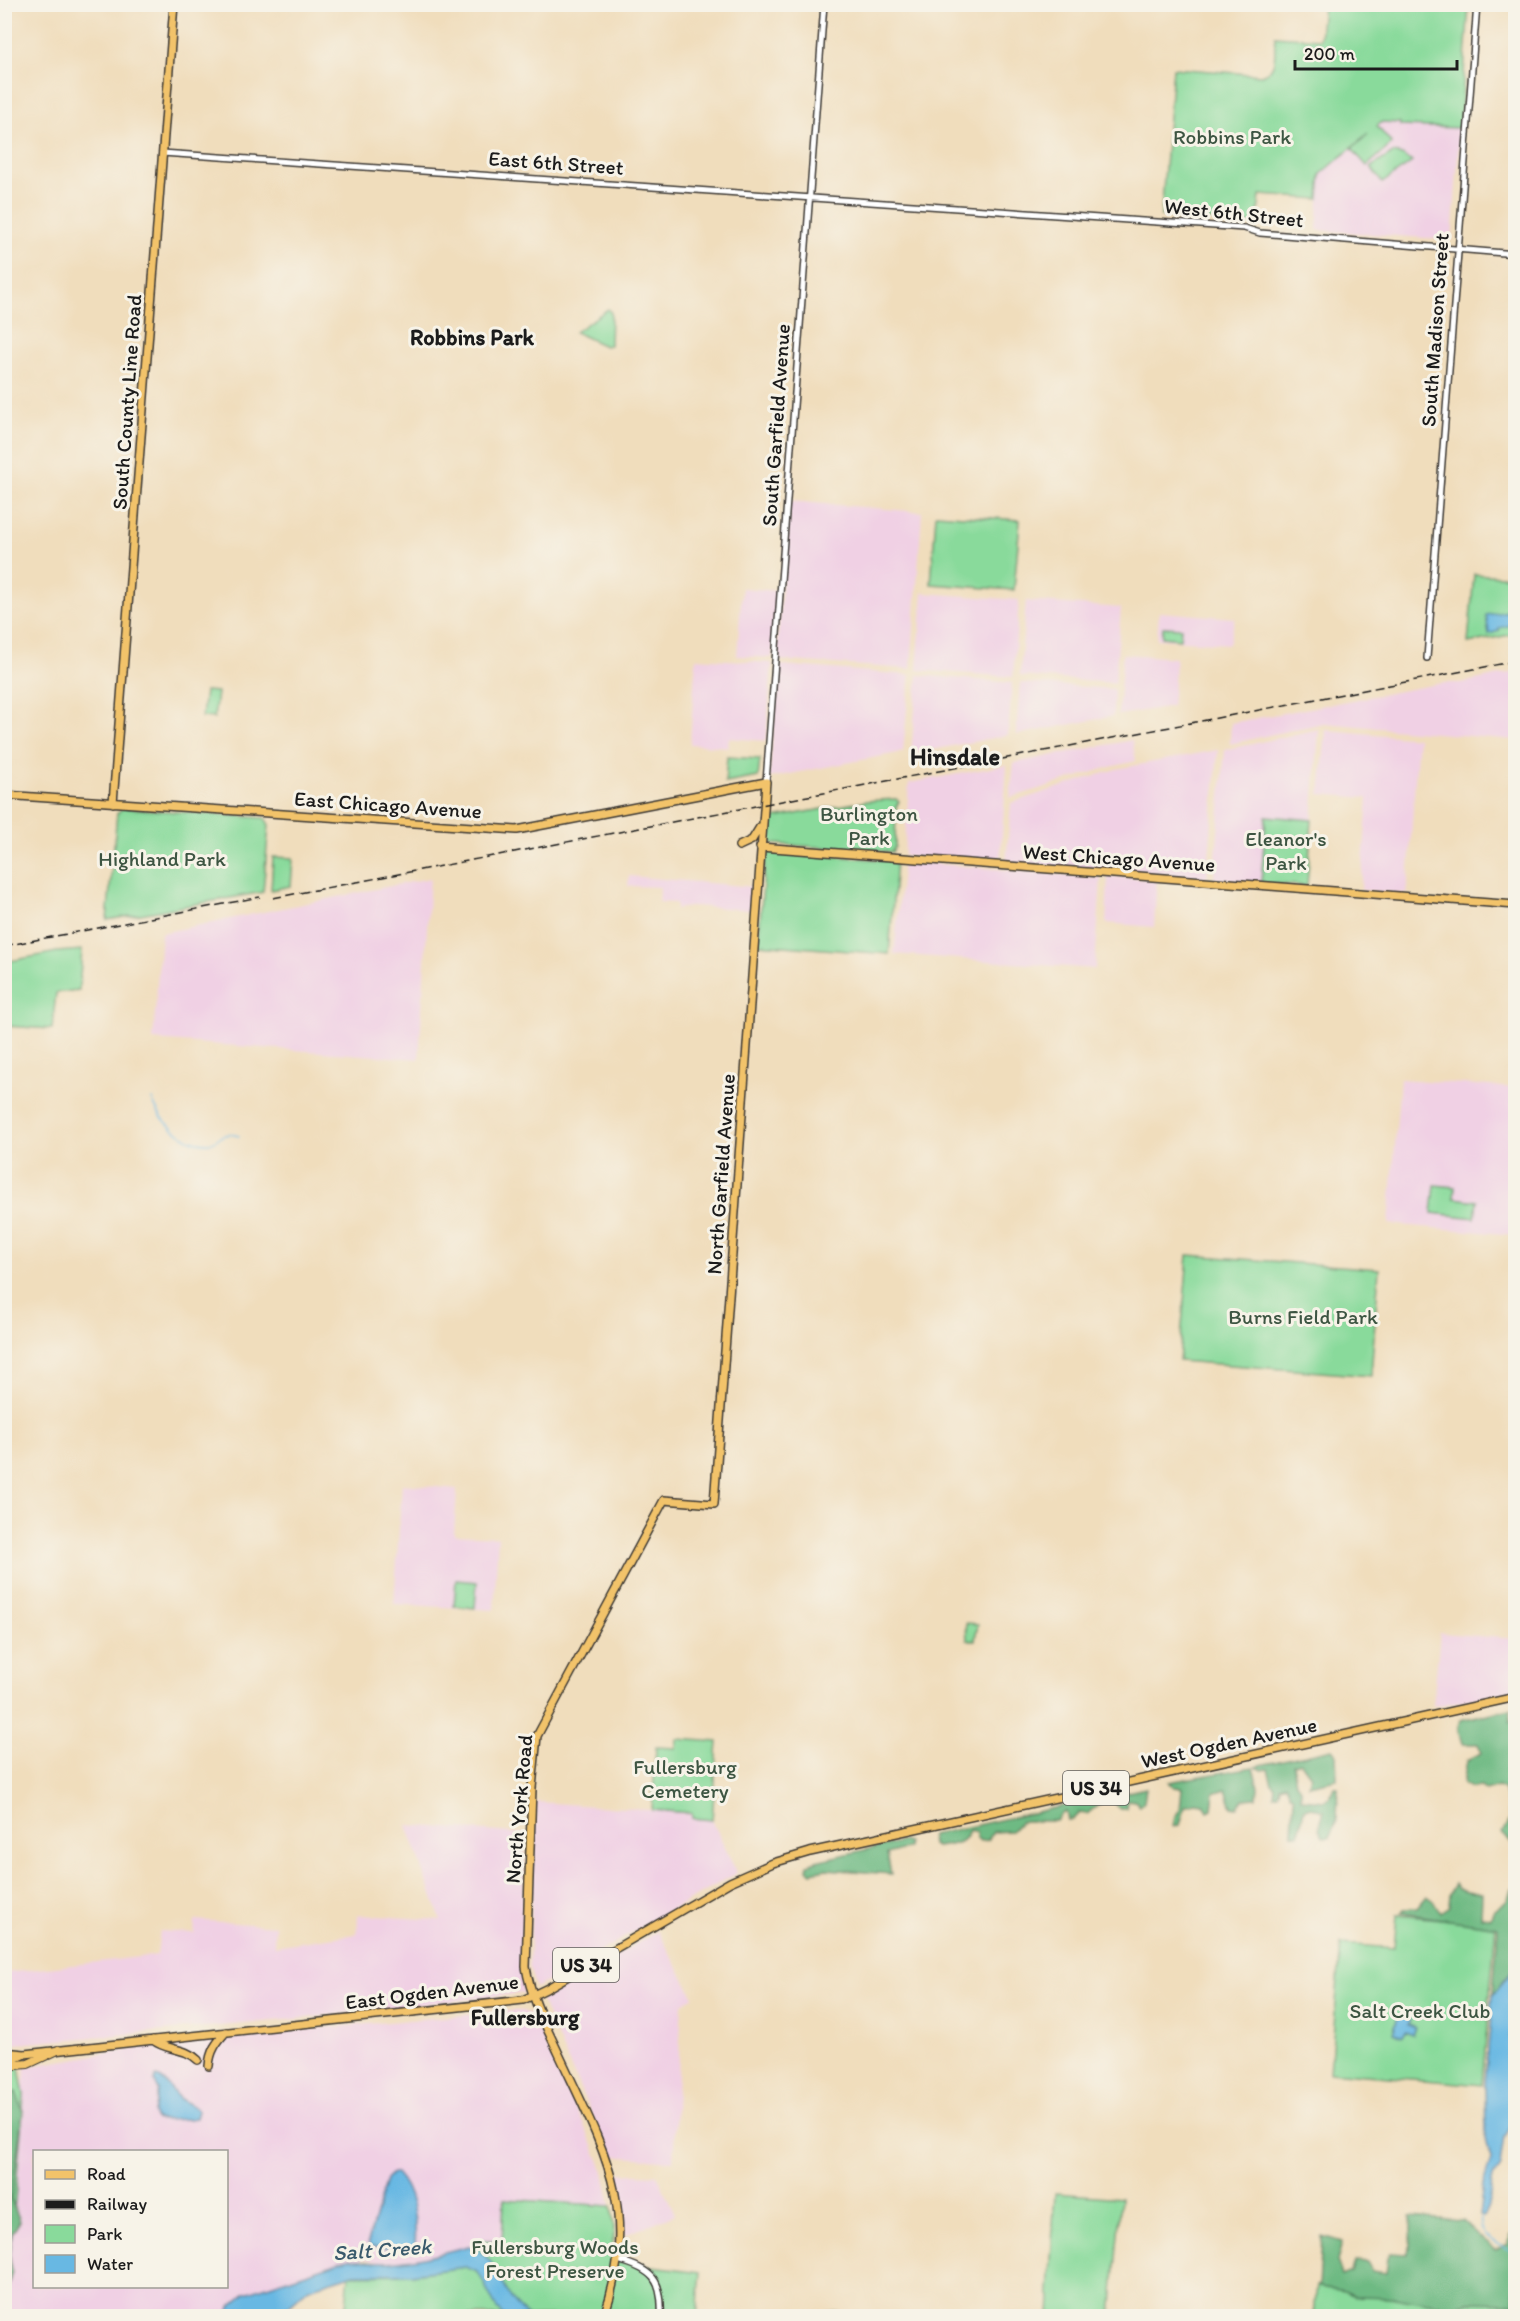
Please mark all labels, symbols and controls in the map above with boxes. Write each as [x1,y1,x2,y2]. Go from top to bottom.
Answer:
scale bar [1295,33,1457,71]
text: 200 m [1304,43,1355,65]
park label: Robbins Park [1173,124,1291,149]
street label: East 6th Street [488,145,625,180]
street label: West 6th Street [1163,193,1305,232]
street label: South Madison Street [1415,232,1454,428]
street label: South County Line Road [106,293,147,511]
street label: South Garfield Avenue [756,323,795,527]
district label: Robbins Park [410,324,535,351]
district label: Hinsdale [910,742,1000,771]
street label: East Chicago Avenue [293,785,483,824]
park label: Burlington Park [820,801,918,850]
park label: Eleanor's Park [1245,826,1327,875]
street label: West Chicago Avenue [1022,838,1216,877]
park label: Highland Park [98,846,226,871]
street label: North Garfield Avenue [701,1073,740,1275]
park label: Burns Field Park [1228,1304,1378,1329]
street label: West Ogden Avenue [1139,1712,1319,1773]
street label: North York Road [500,1733,538,1884]
park label: Fullersburg Cemetery [633,1754,737,1803]
road number: US 34 [1063,1771,1129,1805]
road number: US 34 [553,1948,619,1982]
street label: East Ogden Avenue [344,1968,520,2015]
park label: Salt Creek Club [1350,1998,1490,2023]
district label: Fullersburg [471,2004,580,2031]
legend [33,2150,228,2288]
text: Road [87,2163,126,2185]
text: Railway [87,2193,148,2215]
text: Park [87,2223,122,2245]
water label: Salt Creek [332,2232,434,2266]
park label: Fullersburg Woods Forest Preserve [471,2234,639,2283]
text: Water [87,2253,133,2275]

